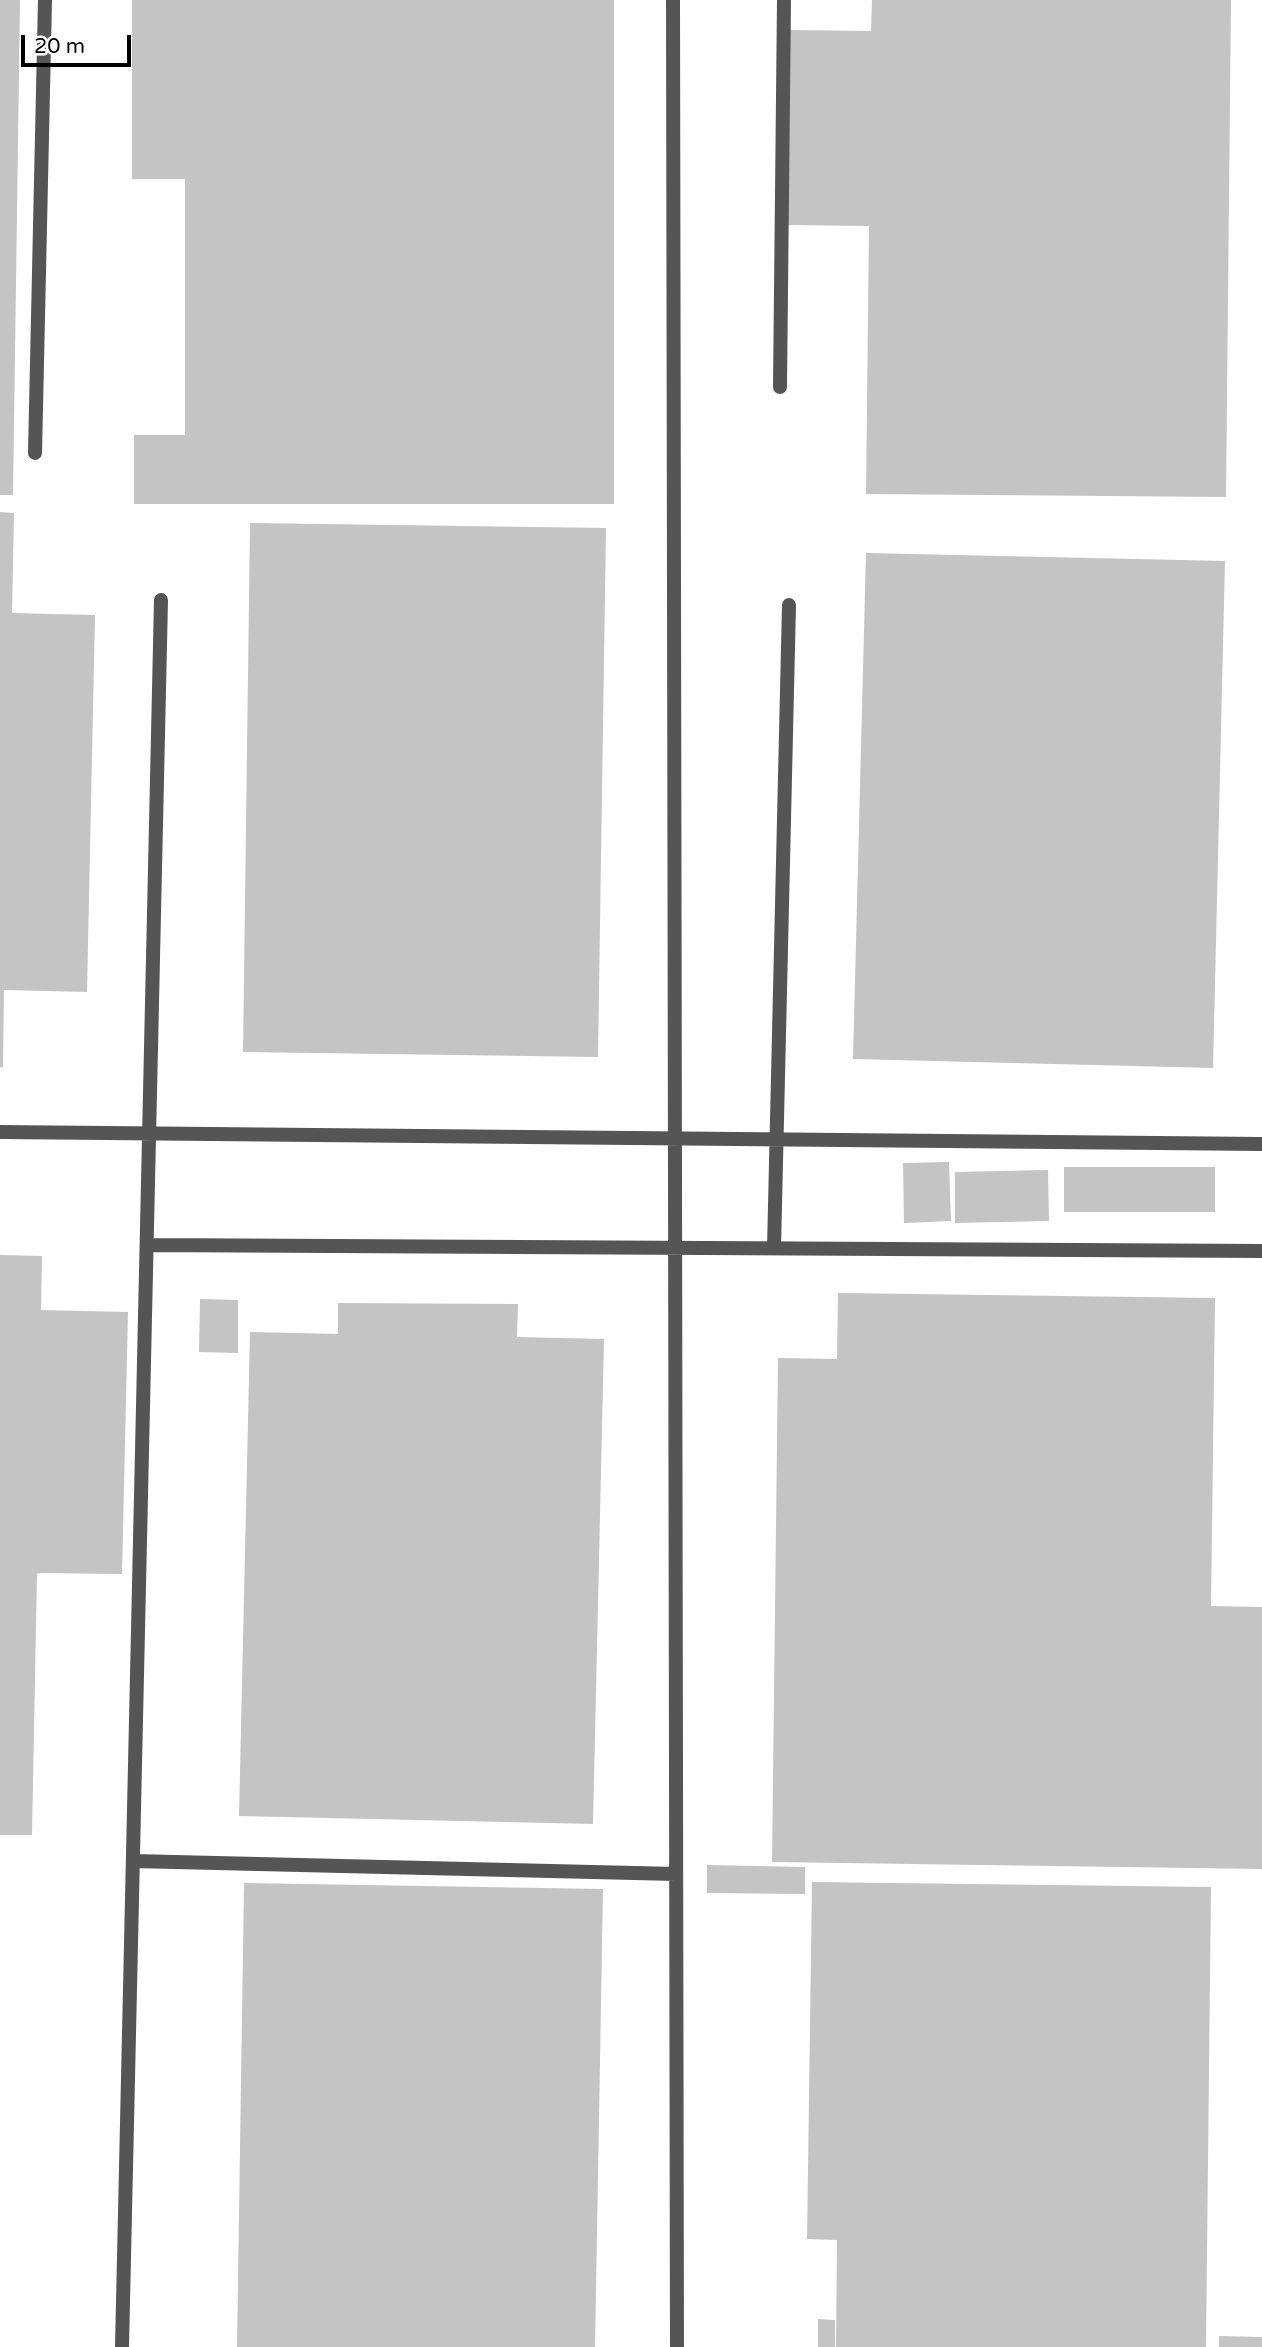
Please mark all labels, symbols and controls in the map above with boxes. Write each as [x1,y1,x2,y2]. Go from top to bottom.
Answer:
scale bar [24,21,135,65]
text: 20 m [34,34,85,59]

